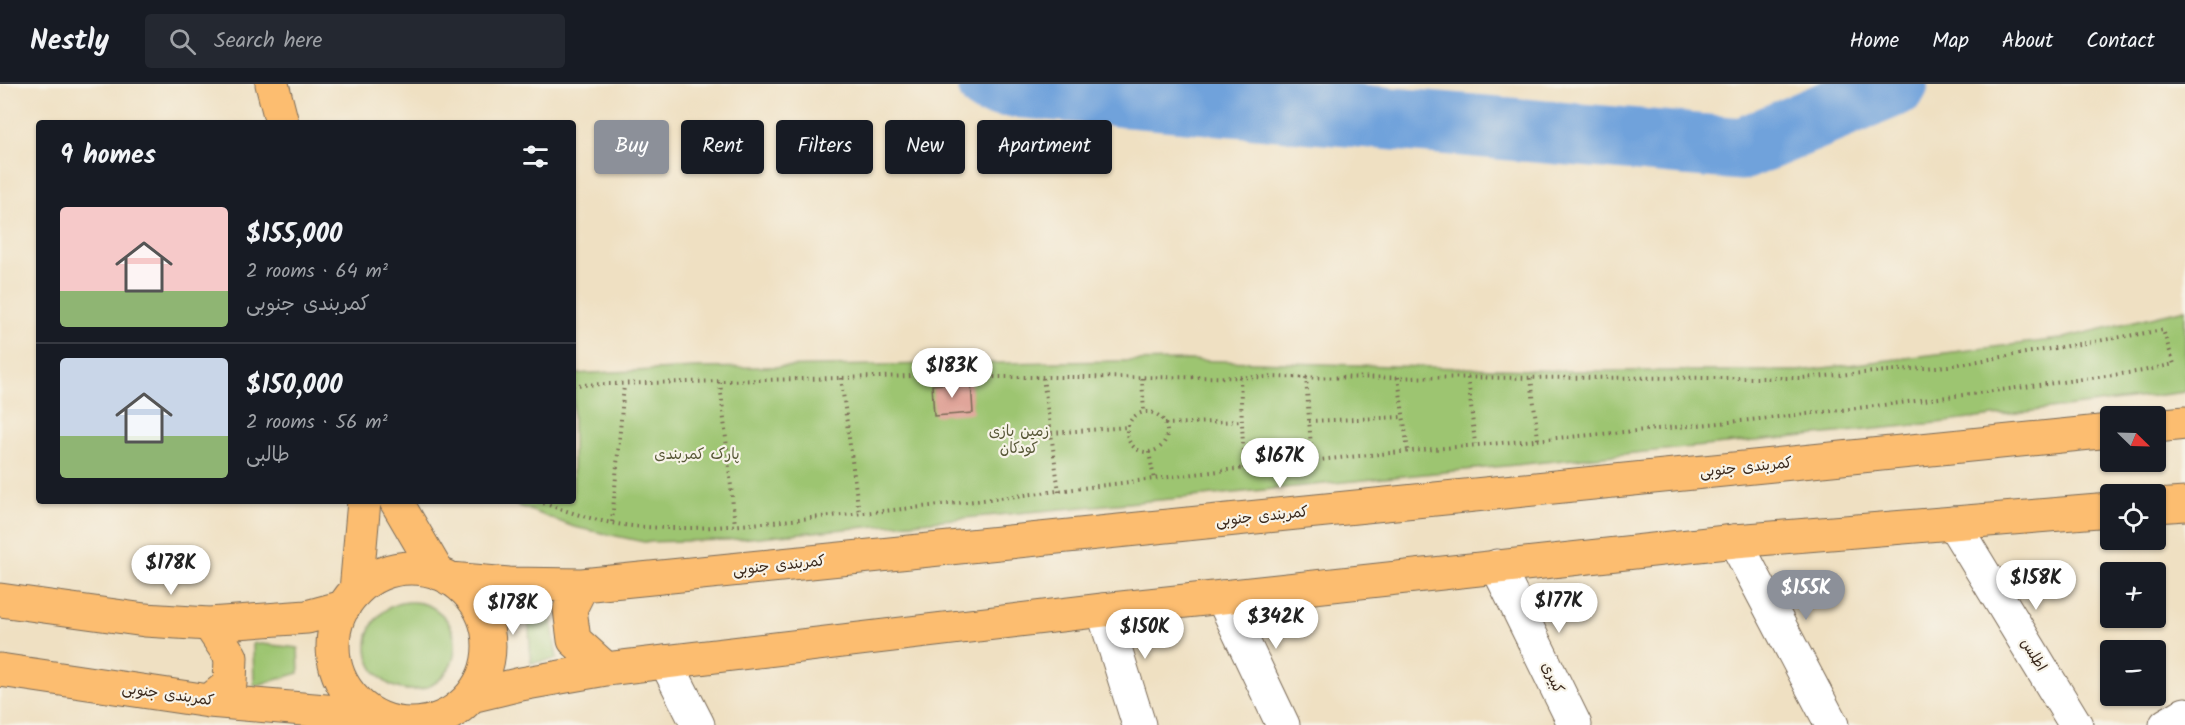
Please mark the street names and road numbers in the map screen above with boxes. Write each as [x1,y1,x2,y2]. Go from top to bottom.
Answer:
street label: کمربندی جنوبی [1699,451,1793,485]
street label: کمربندی جنوبی [1215,500,1309,534]
street label: کمربندی جنوبی [732,549,826,583]
street label: اطلس [2014,634,2052,676]
street label: کبیری [1534,658,1570,698]
street label: کمربندی جنوبی [120,677,216,713]

